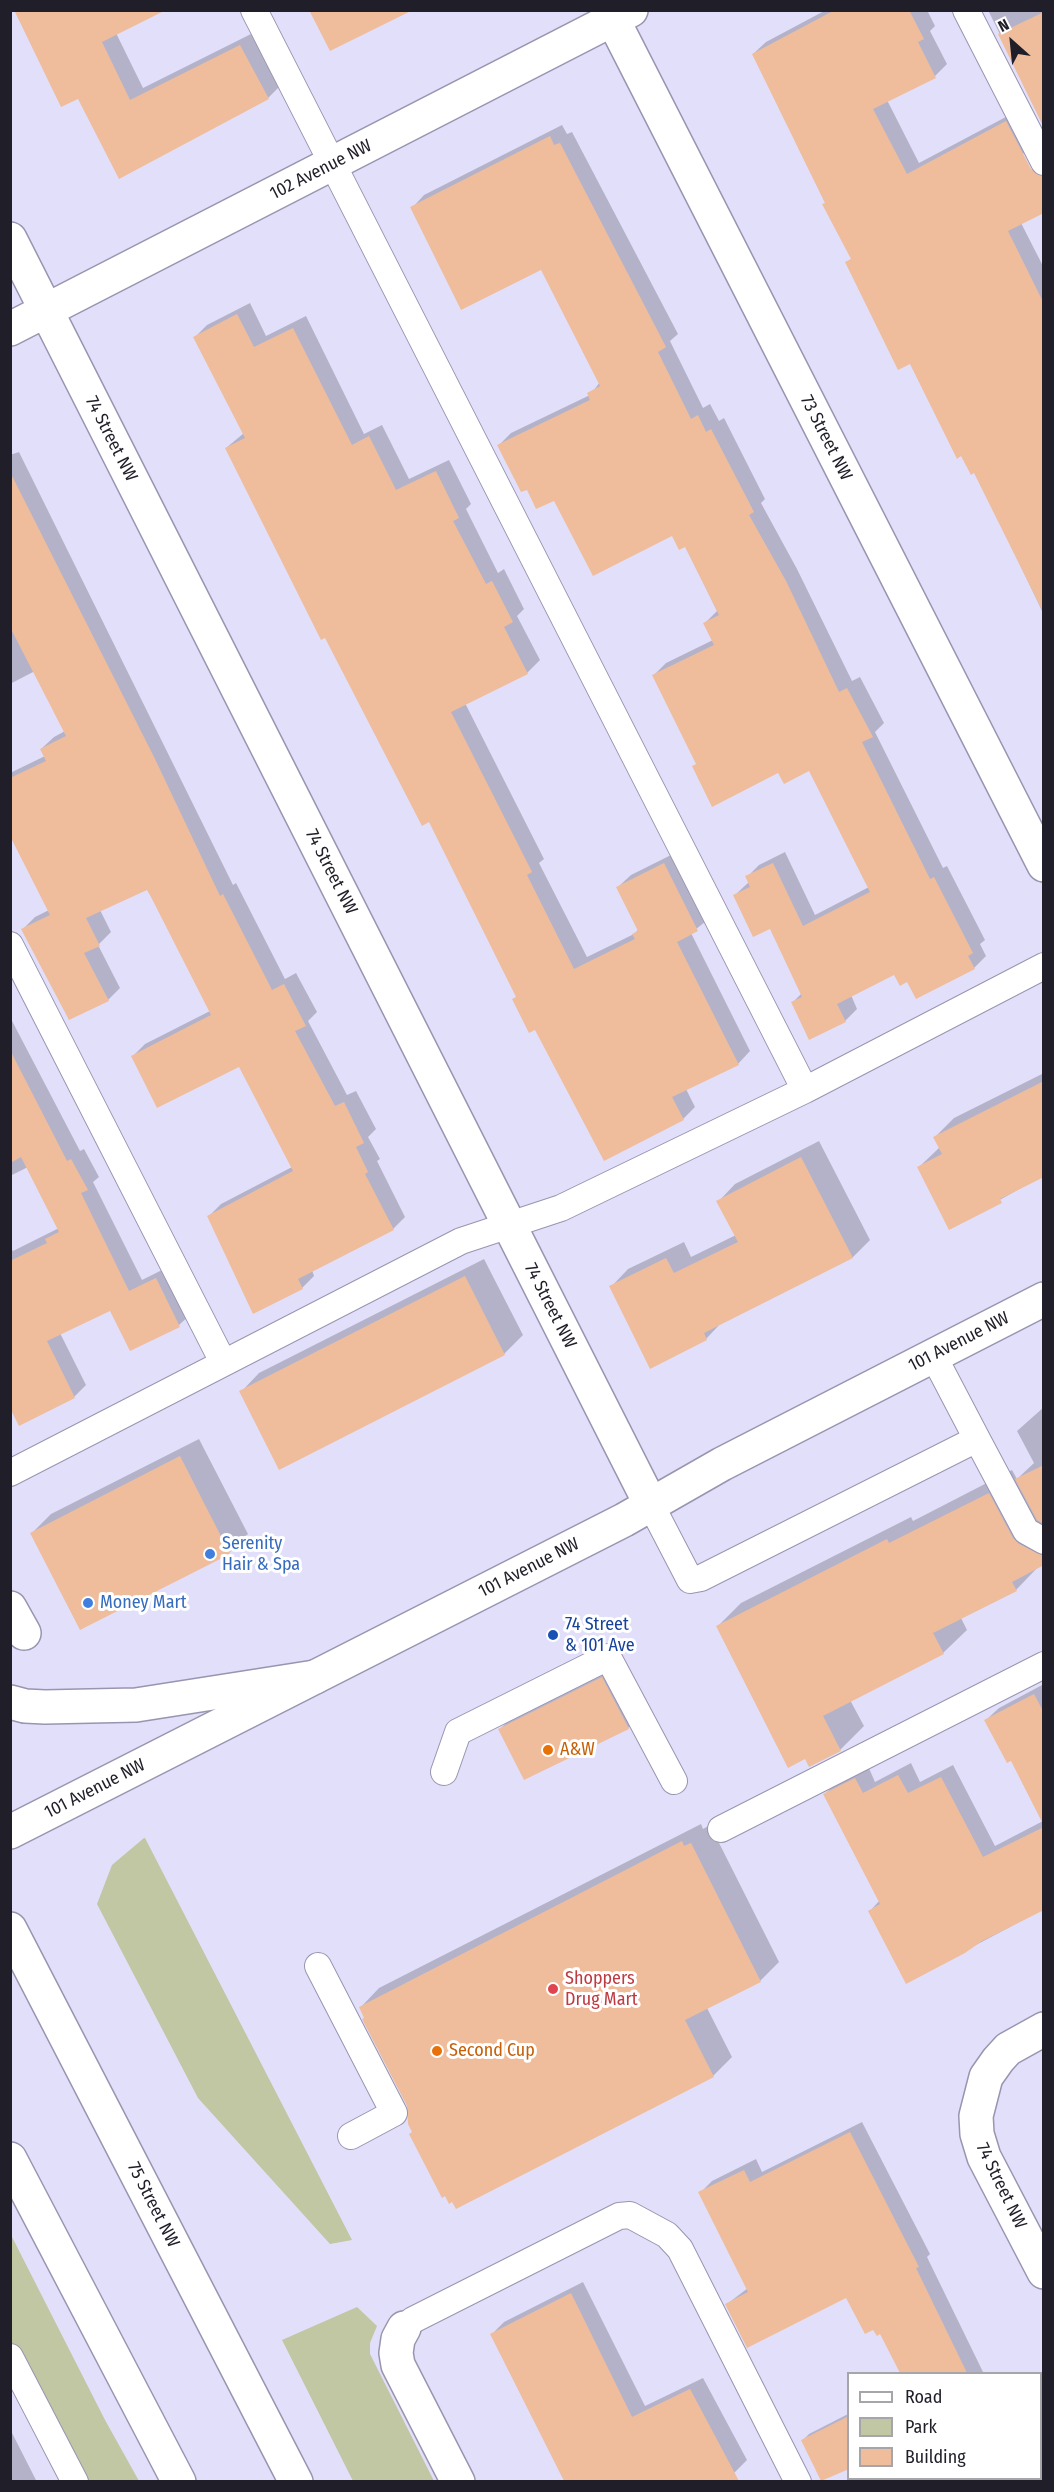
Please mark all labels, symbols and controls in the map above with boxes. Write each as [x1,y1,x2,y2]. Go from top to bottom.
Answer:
north arrow [982,12,1042,72]
text: N [995,15,1012,36]
street label: 102 Avenue NW [267,135,375,205]
street label: 73 Street NW [795,392,857,484]
street label: 74 Street NW [80,393,142,485]
street label: 74 Street NW [300,826,362,918]
street label: 74 Street NW [519,1260,581,1352]
street label: 101 Avenue NW [905,1307,1013,1377]
place label: Serenity Hair & Spa [222,1533,300,1576]
street label: 101 Avenue NW [475,1533,583,1603]
marker: Serenity Hair & Spa [203,1547,217,1561]
place label: Money Mart [100,1592,187,1614]
marker: Money Mart [81,1596,95,1610]
place label: 74 Street & 101 Ave [565,1614,635,1656]
marker: 74 Street & 101 Ave [546,1628,560,1642]
place label: A&W [560,1739,595,1761]
marker: A&W [541,1743,555,1757]
street label: 101 Avenue NW [41,1754,149,1824]
place label: Shoppers Drug Mart [565,1968,638,2010]
marker: Shoppers Drug Mart [546,1982,560,1996]
place label: Second Cup [449,2040,535,2062]
marker: Second Cup [430,2044,444,2058]
street label: 74 Street NW [971,2140,1031,2232]
street label: 75 Street NW [122,2159,184,2251]
legend [847,2372,1042,2480]
text: Road [905,2386,942,2408]
text: Park [905,2416,937,2438]
text: Building [905,2446,966,2468]

